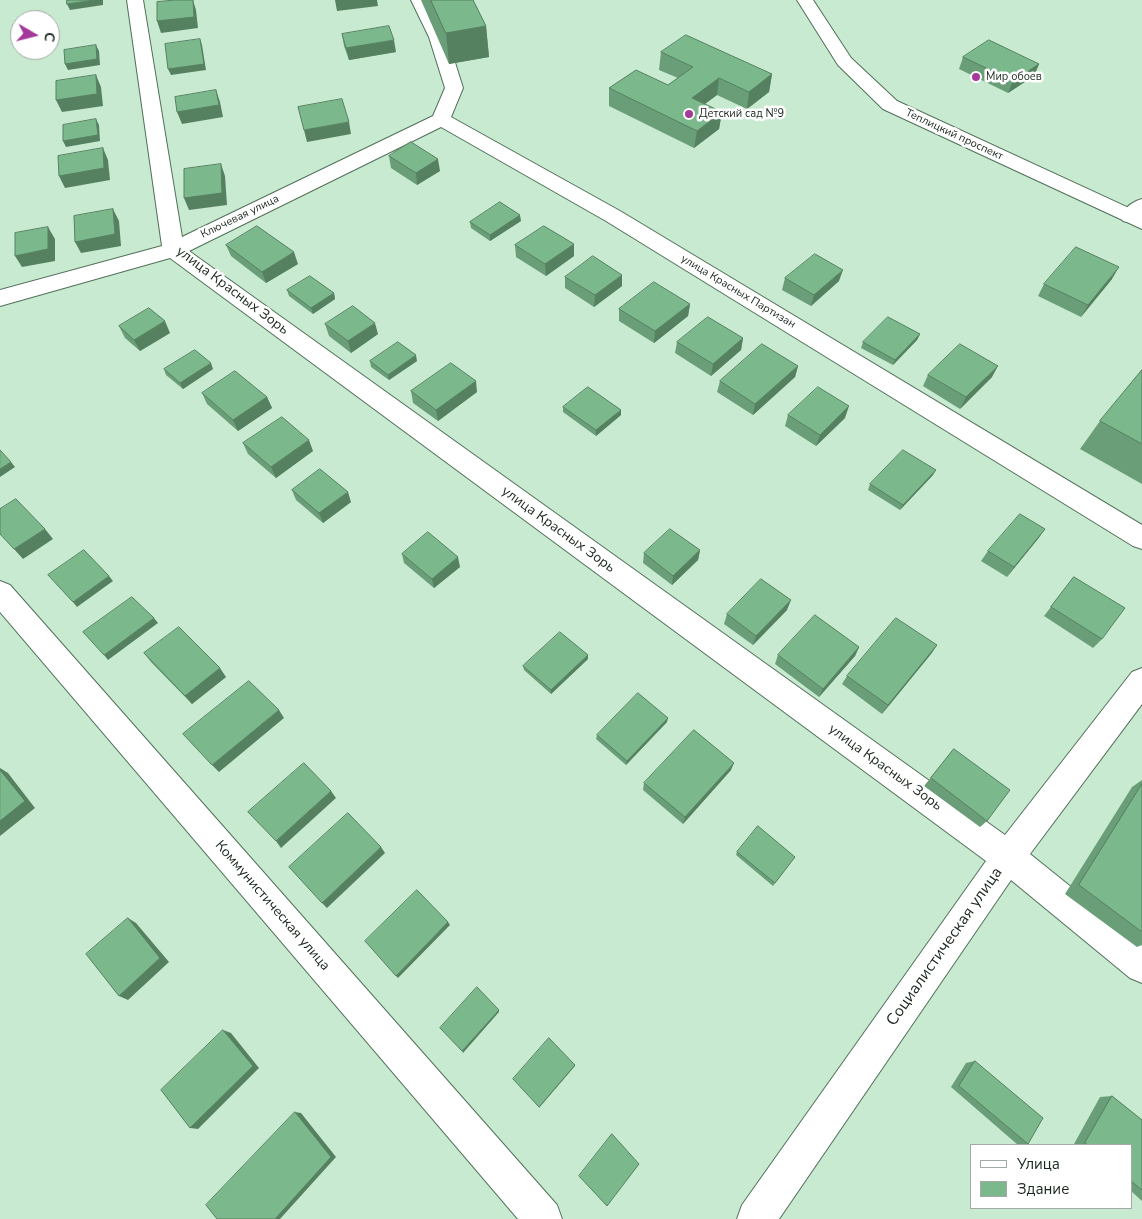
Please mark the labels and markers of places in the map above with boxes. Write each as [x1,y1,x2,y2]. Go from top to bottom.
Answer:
place label: Мир обоев [986,70,1042,84]
marker: Мир обоев [970,71,982,83]
place label: Детский сад №9 [699,107,784,121]
marker: Детский сад №9 [683,108,695,120]

